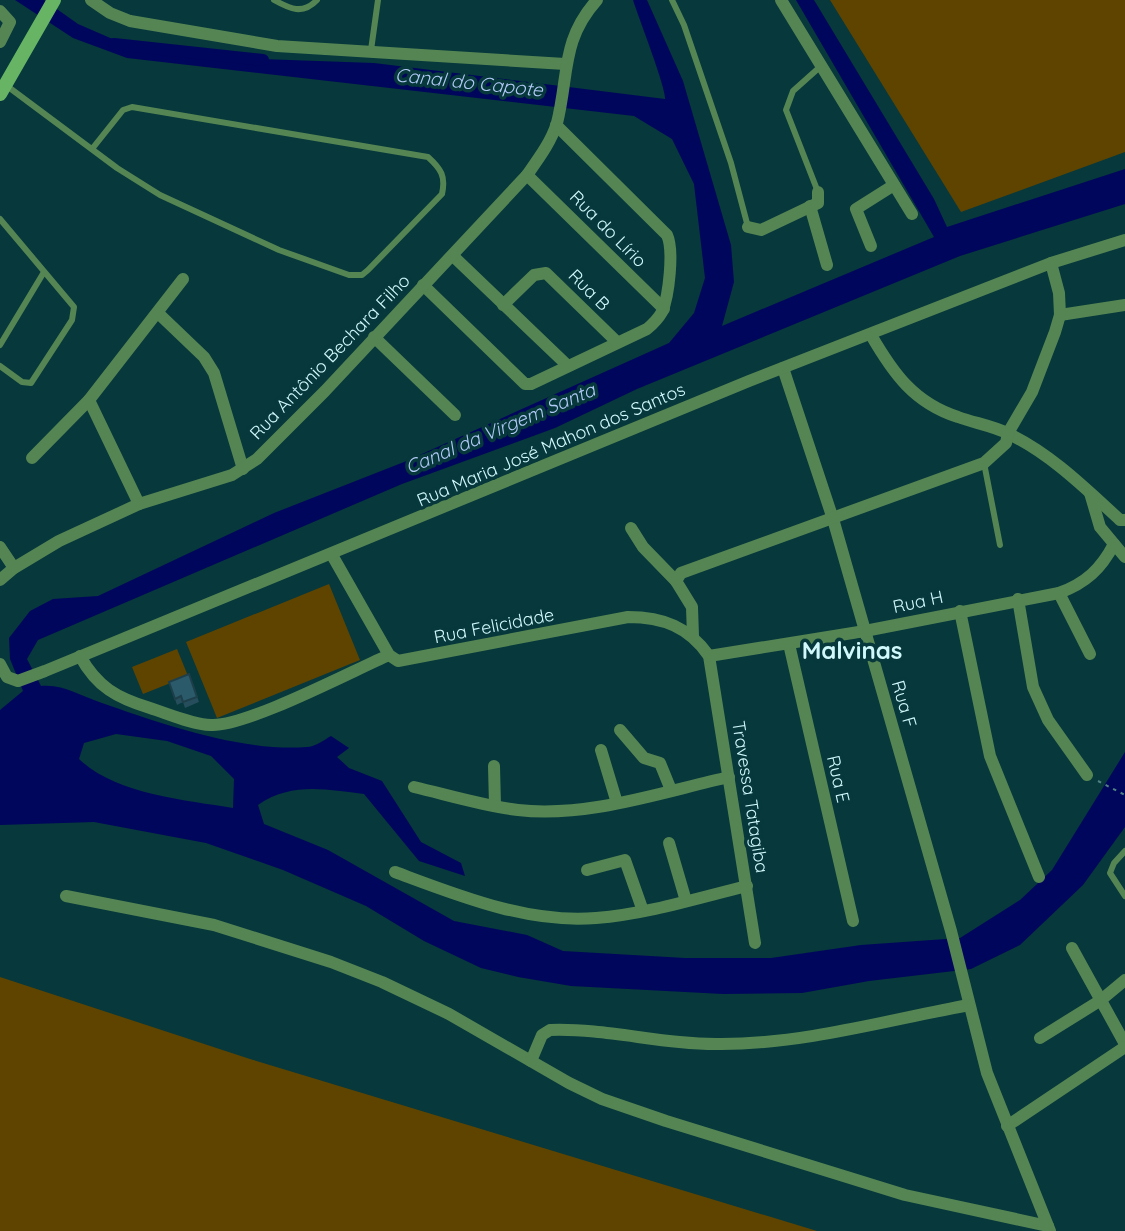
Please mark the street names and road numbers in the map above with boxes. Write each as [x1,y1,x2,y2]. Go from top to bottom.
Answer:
street label: Rua do Lírio [565,185,652,272]
street label: Rua B [564,264,615,315]
street label: Rua Antônio Bechara Filho [245,269,415,444]
street label: Rua Maria José Mahon dos Santos [413,377,688,512]
street label: Rua H [891,585,945,618]
street label: Rua Felicidade [432,603,556,648]
street label: Rua F [887,678,922,730]
street label: Travessa Tatagiba [727,719,774,875]
street label: Rua E [822,753,855,805]

